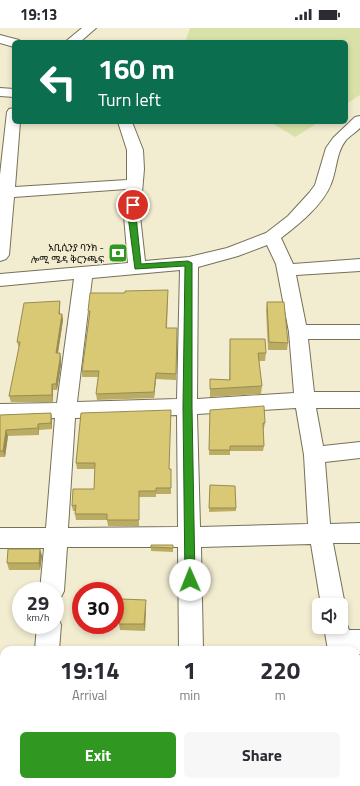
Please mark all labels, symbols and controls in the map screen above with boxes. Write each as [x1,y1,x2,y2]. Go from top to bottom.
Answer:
text: 19:13 [20,3,57,26]
text: 160 m [98,47,175,90]
icon: left [32,56,84,108]
text: Turn left [98,86,161,113]
pin [116,188,150,222]
icon: arrive [122,194,144,216]
place label: አቢሲንያ ባንክ - ሎሚ ሜዳ ቅርንጫፍ [31,240,105,267]
bank icon: አቢሲንያ ባንክ - ሎሚ ሜዳ ቅርንጫፍ [107,242,129,264]
position arrow [169,559,211,601]
speed limit sign: 30 [72,582,124,634]
text: 29 [27,587,49,618]
map controls [312,598,348,634]
button: sound [312,598,348,634]
text: km/h [27,610,49,625]
text: 19:14 [60,652,120,688]
text: 1 [183,652,197,688]
text: 220 [260,652,300,688]
text: Arrival [72,685,107,705]
text: min [179,685,200,705]
text: m [275,685,286,705]
button: Exit [20,732,176,778]
button: Share [184,732,340,778]

